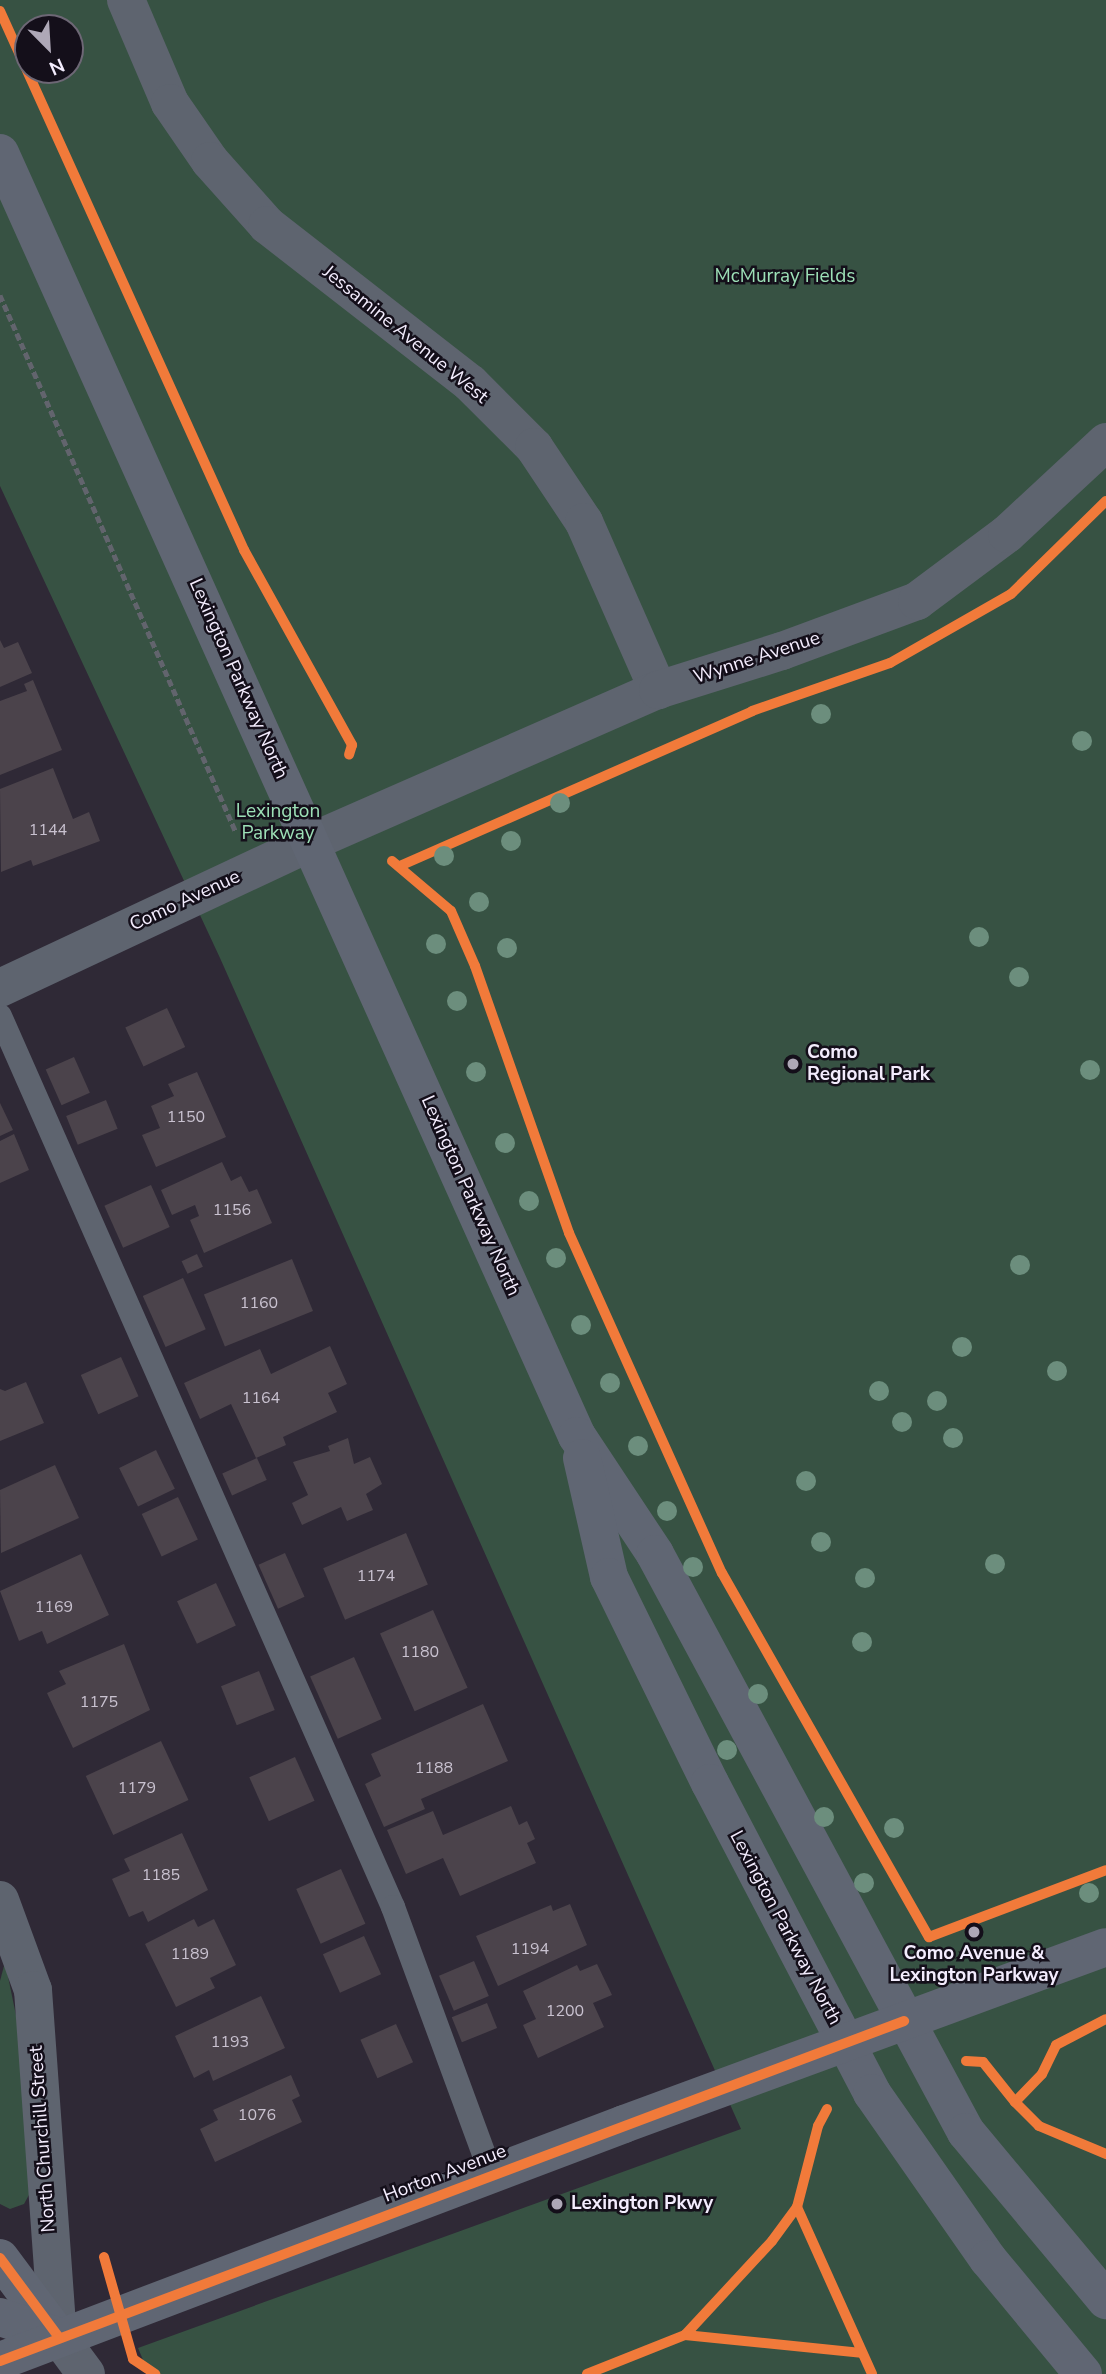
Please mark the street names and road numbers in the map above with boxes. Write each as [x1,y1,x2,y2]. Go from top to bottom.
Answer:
street label: Jessamine Avenue West [318,261,492,409]
street label: Lexington Parkway North [184,575,292,783]
street label: Wynne Avenue [691,627,823,689]
street label: Como Avenue [126,866,244,936]
street label: Lexington Parkway North [416,1092,524,1300]
street label: Lexington Parkway North [724,1827,846,2029]
street label: North Churchill Street [25,2045,61,2233]
street label: Horton Avenue [380,2140,510,2208]

